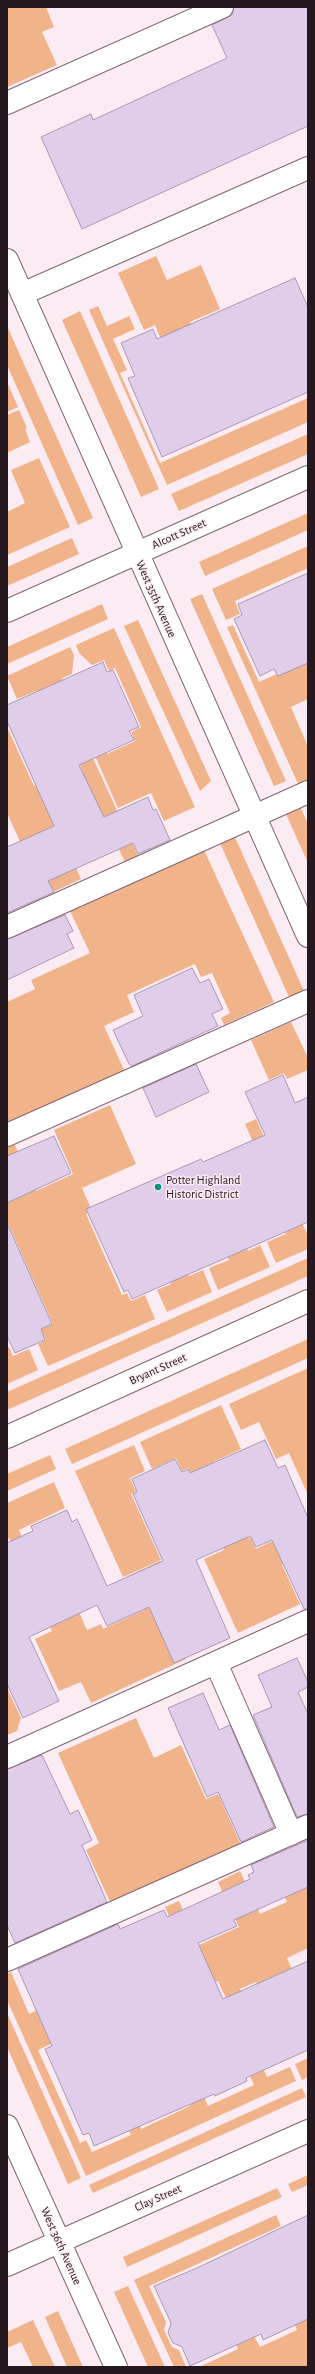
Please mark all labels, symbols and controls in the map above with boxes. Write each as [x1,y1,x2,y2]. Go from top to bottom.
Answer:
street label: Alcott Street [149,516,209,552]
street label: West 35th Avenue [133,558,179,640]
place label: Potter Highland Historic District [166,1173,240,1201]
marker: Potter Highland Historic District [153,1182,163,1192]
street label: Bryant Street [127,1350,189,1388]
street label: Clay Street [132,2181,184,2215]
street label: West 36th Avenue [37,2205,85,2287]

